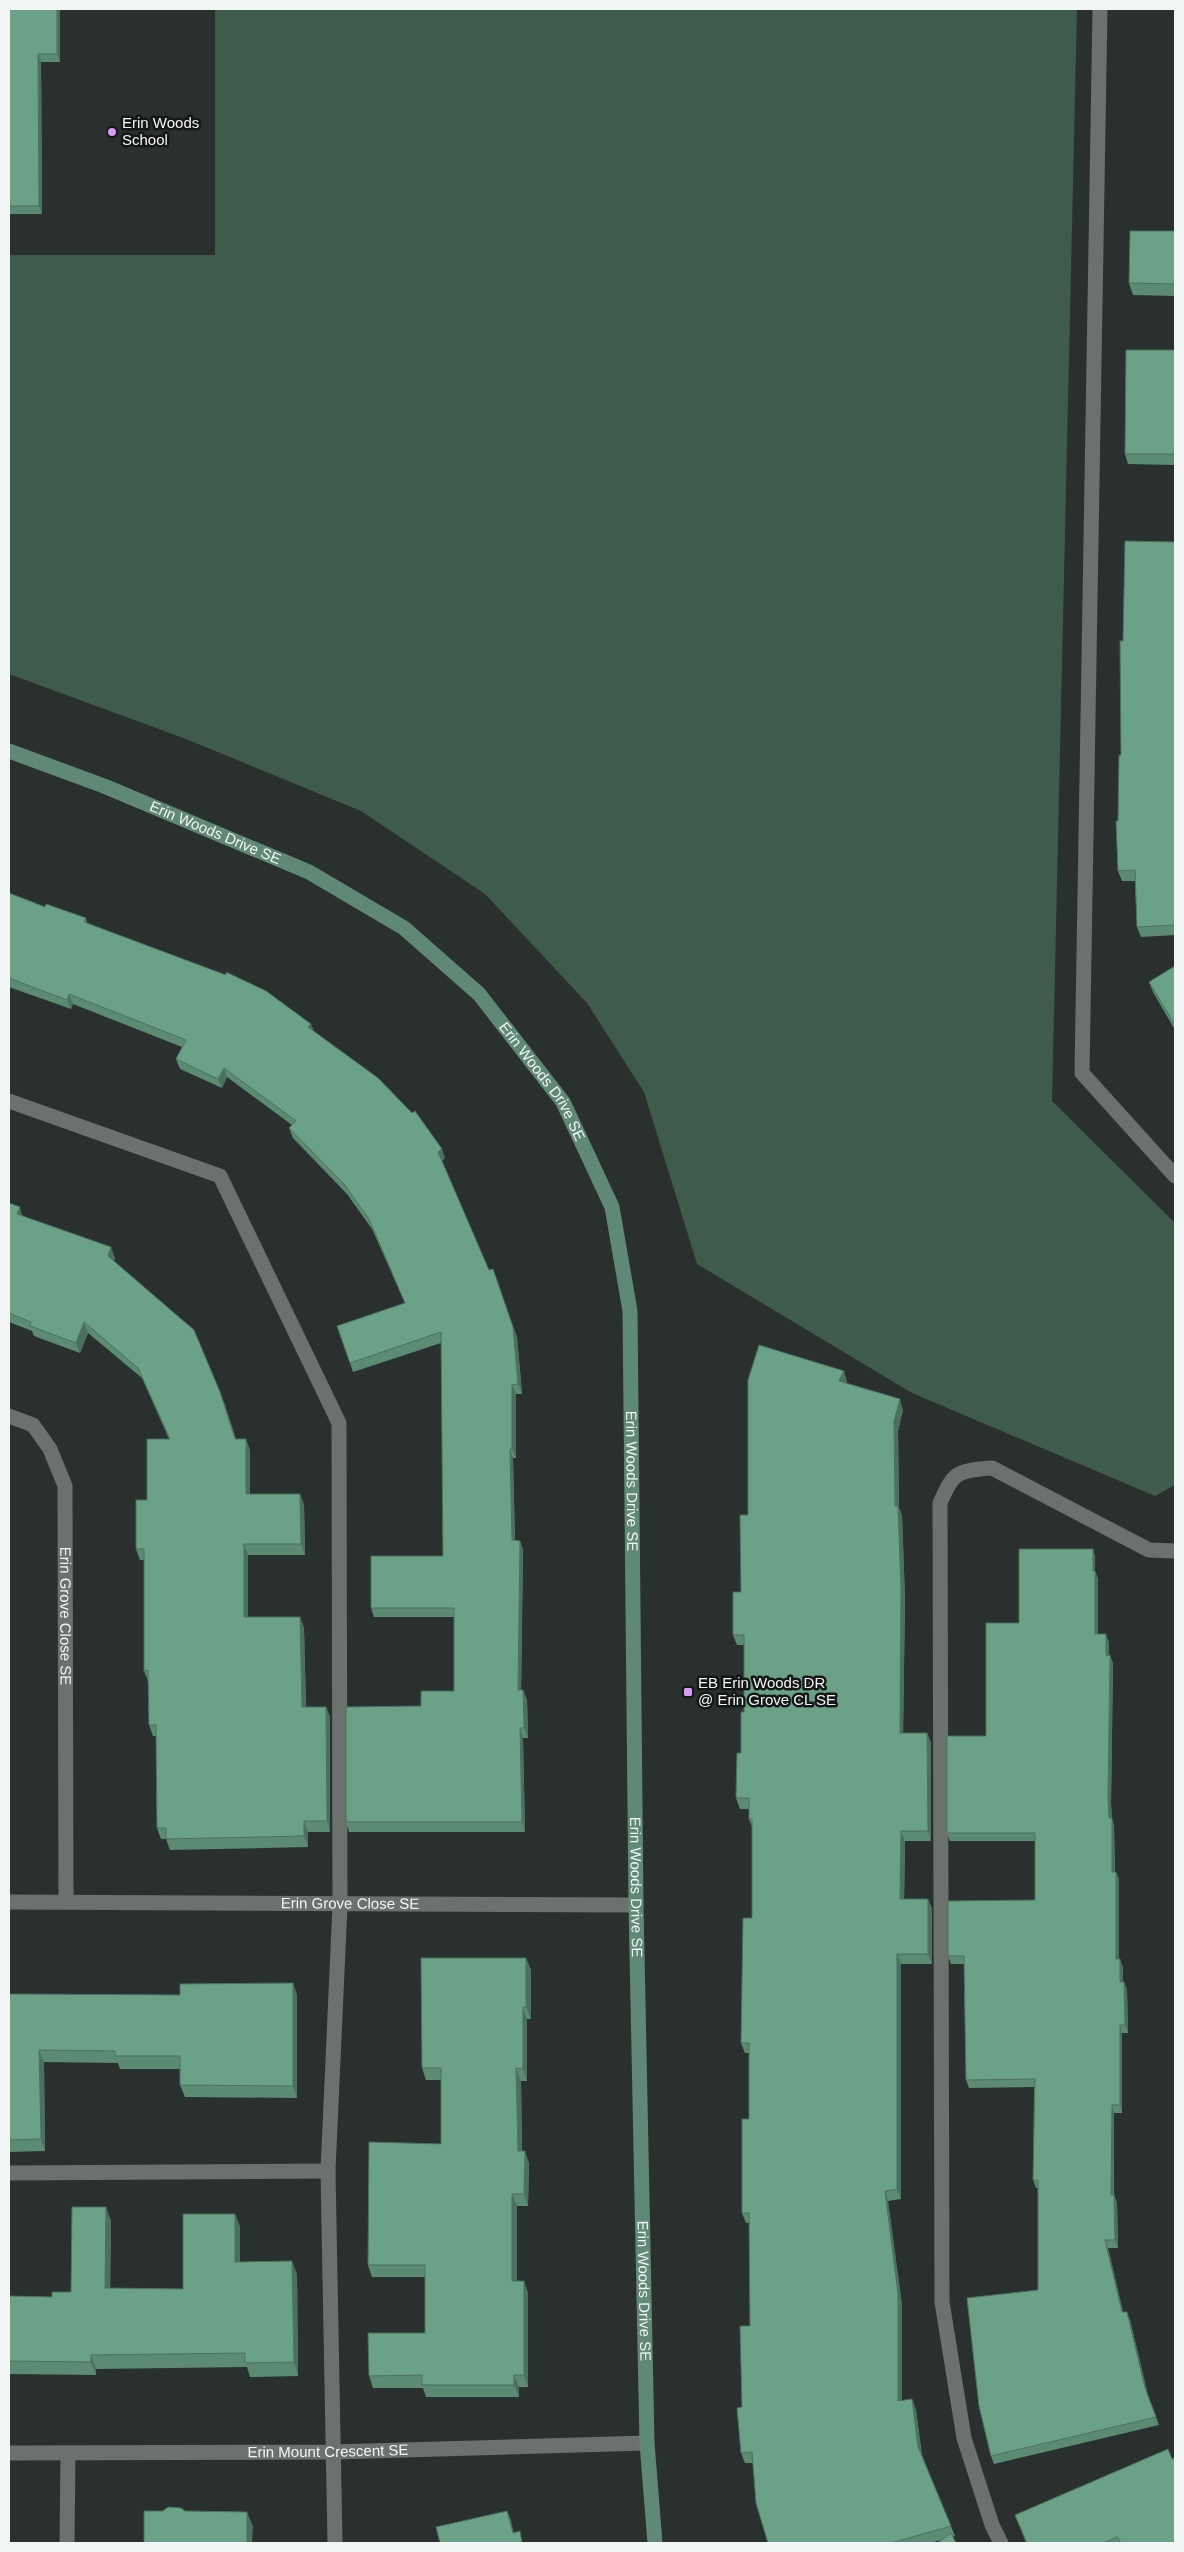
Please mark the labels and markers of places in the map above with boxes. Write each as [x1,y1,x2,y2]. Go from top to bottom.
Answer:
place label: Erin Woods School [122,114,199,148]
marker: Erin Woods School [106,126,118,138]
place label: EB Erin Woods DR @ Erin Grove CL SE [698,1674,836,1708]
marker: EB Erin Woods DR @ Erin Grove CL SE [682,1686,694,1698]

